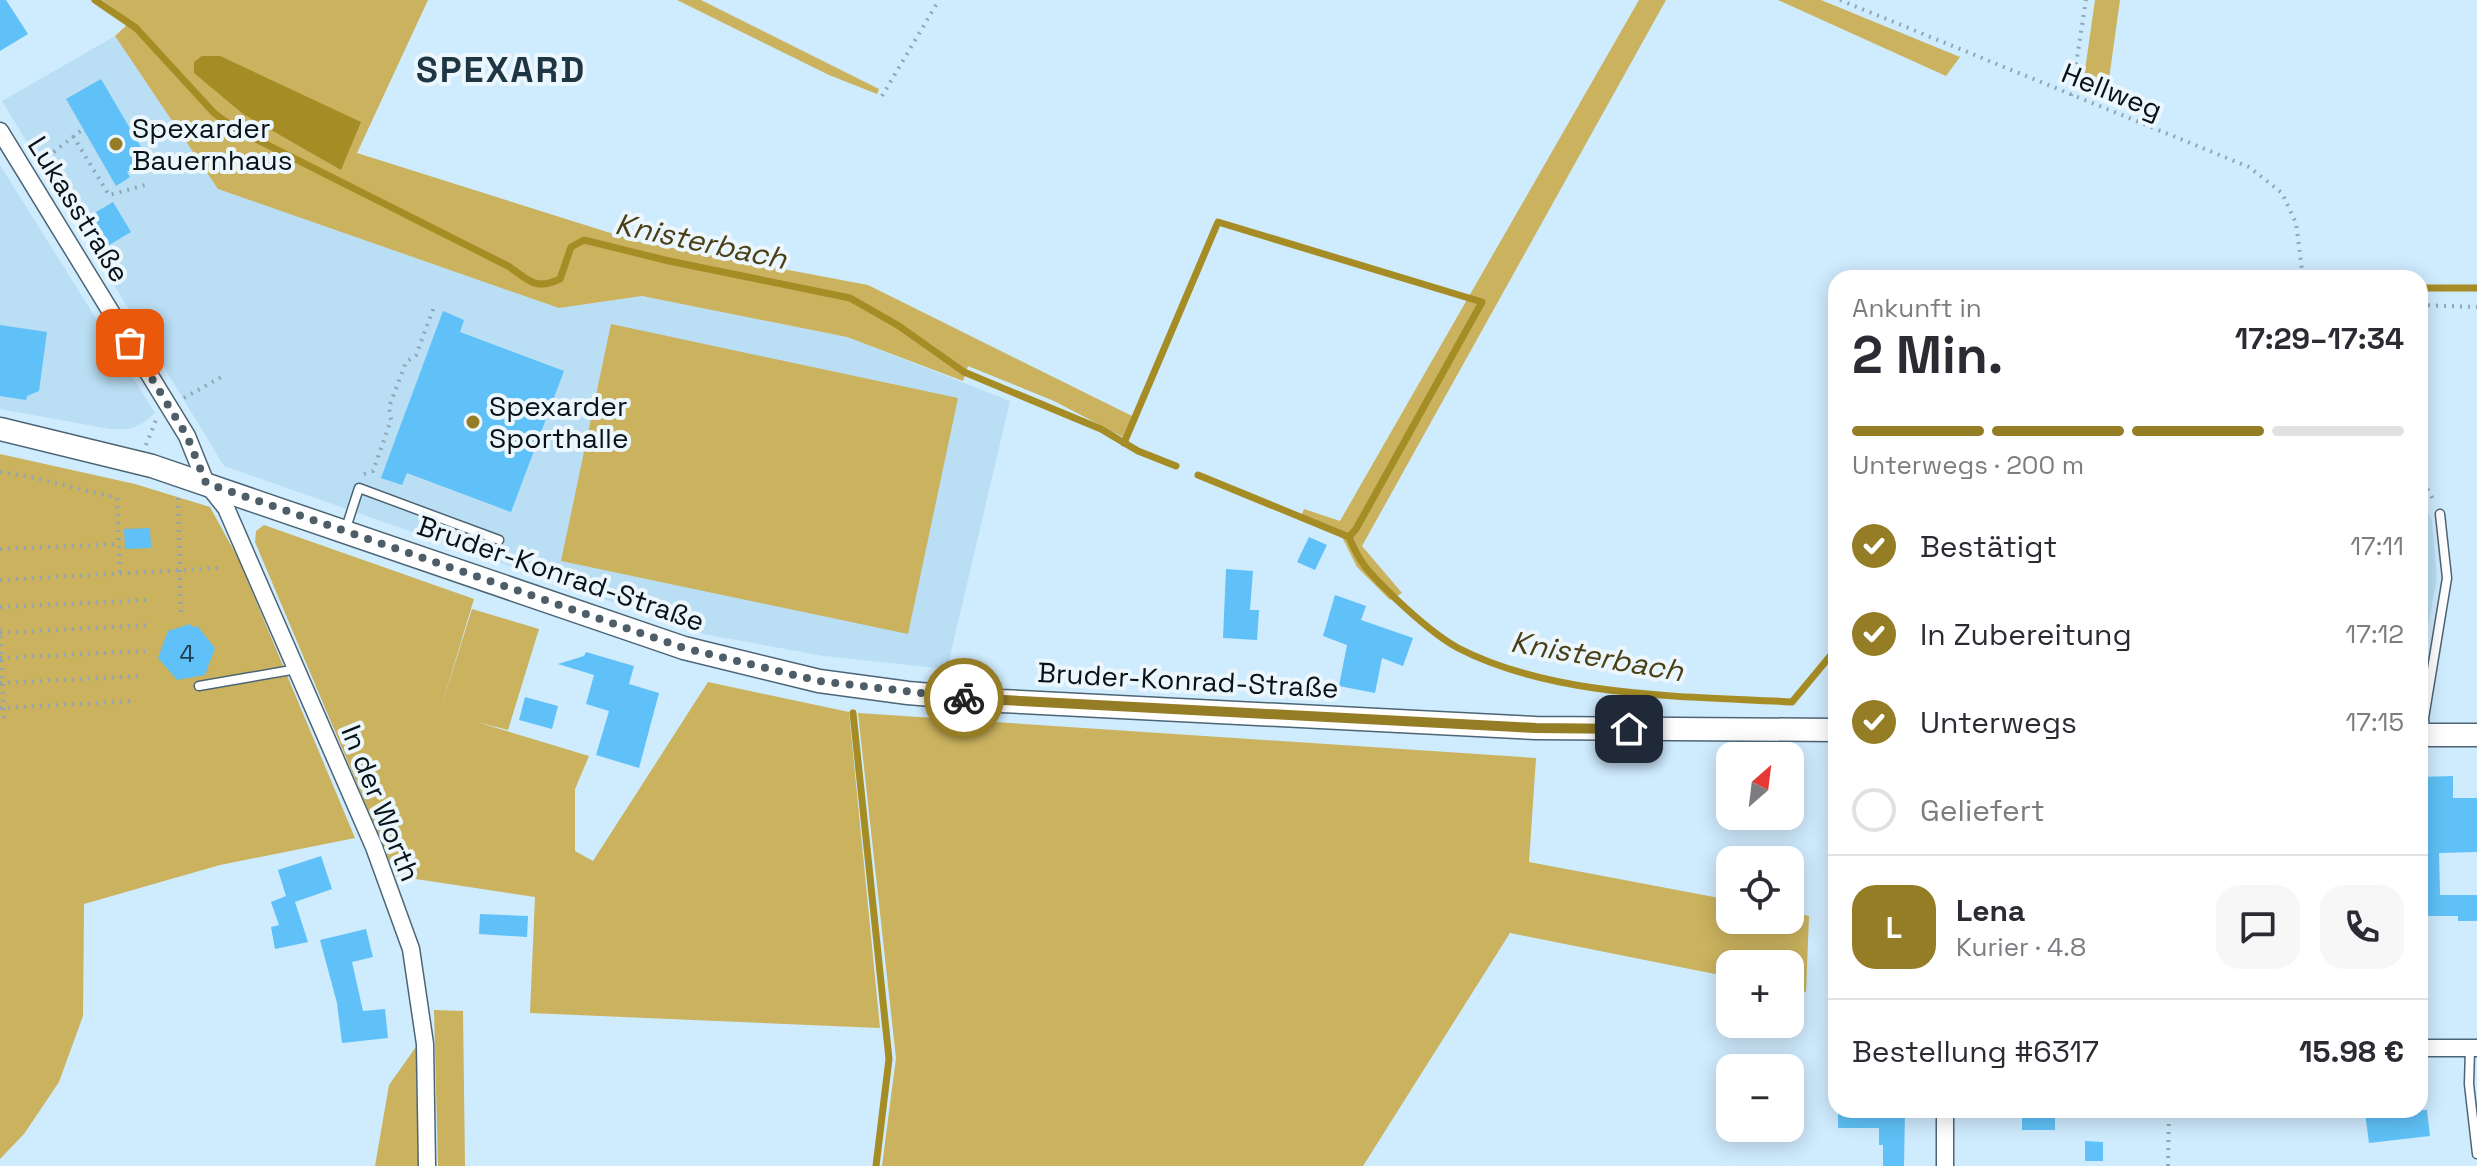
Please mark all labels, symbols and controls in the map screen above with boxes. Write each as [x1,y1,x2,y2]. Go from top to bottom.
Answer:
district label: SPEXARD [416,47,586,93]
street label: Hellweg [2056,55,2168,127]
place label: Spexarder Bauernhaus [132,110,293,178]
street label: Lukasstraße [20,129,138,289]
marker: Spexarder Bauernhaus [107,135,125,153]
water label: Knisterbach [612,204,791,278]
text: Ankunft in [1852,291,1982,325]
pin [96,309,164,377]
text: 17:29–17:34 [2235,319,2404,358]
icon: bag [108,321,152,365]
text: 2 Min. [1852,322,2003,388]
place label: Spexarder Sporthalle [489,388,629,456]
marker: Spexarder Sporthalle [464,413,482,431]
text: Unterwegs · 200 m [1852,448,2084,482]
street label: Bruder-Konrad-Straße [413,507,709,639]
icon: check [1852,524,1896,568]
text: Bestätigt [1920,527,2057,566]
text: 17:11 [2350,529,2404,563]
icon: check [1852,612,1896,656]
text: In Zubereitung [1920,615,2132,654]
text: 17:12 [2345,617,2404,651]
water label: Knisterbach [1508,622,1687,690]
house number: 4 [180,638,195,669]
street label: Bruder-Konrad-Straße [1037,654,1339,706]
courier [924,658,1004,738]
icon: bike [942,676,986,720]
pin [1595,695,1663,763]
icon: check [1852,700,1896,744]
text: Unterwegs [1920,703,2077,742]
text: 17:15 [2345,705,2404,739]
icon: home [1607,707,1651,751]
street label: In der Worth [333,720,429,886]
north arrow [1716,742,1804,830]
map controls [1716,742,1804,1142]
text: Geliefert [1920,791,2045,830]
button: locate [1716,846,1804,934]
button: chat [2216,885,2300,969]
button: phone [2320,885,2404,969]
text: Lena [1956,891,2025,930]
text: L [1886,908,1902,947]
text: Kurier · 4.8 [1956,930,2086,964]
button: + [1716,950,1804,1038]
text: Bestellung #6317 [1852,1032,2099,1071]
text: 15.98 € [2299,1032,2404,1071]
button: − [1716,1054,1804,1142]

